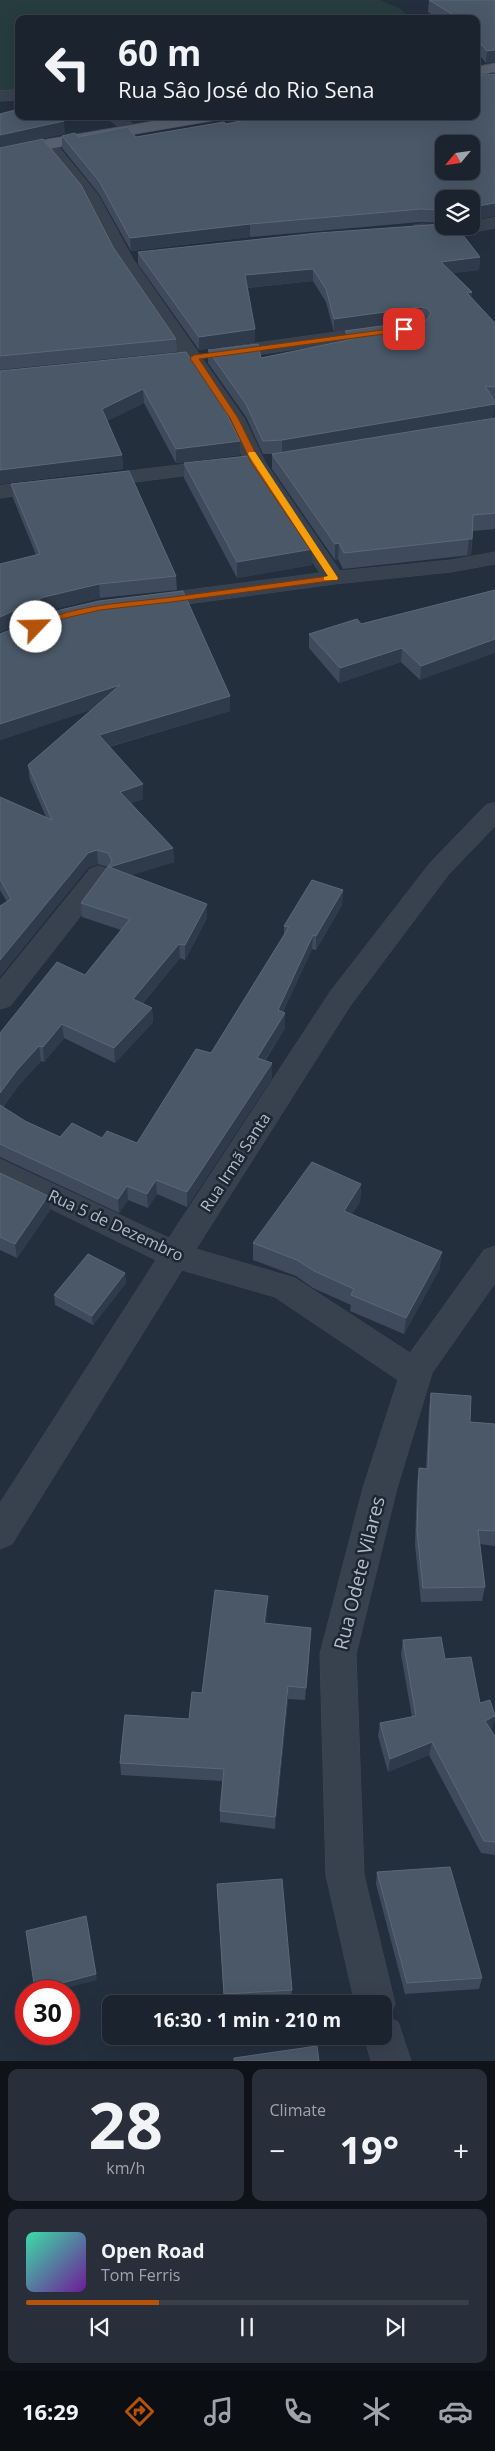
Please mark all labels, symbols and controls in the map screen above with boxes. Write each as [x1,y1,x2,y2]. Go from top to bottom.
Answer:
text: 60 m [118,29,201,76]
icon: left [35,35,100,100]
text: Rua Sâo José do Rio Sena [118,74,375,104]
north arrow [435,135,480,180]
map controls [435,135,480,235]
button: layers [435,190,480,235]
pin [383,308,425,350]
icon: arrive [390,315,418,343]
position arrow [9,600,61,652]
street label: Rua Irmã Santa [195,1108,275,1216]
street label: Rua 5 de Dezembro [45,1184,187,1266]
street label: Rua Odete Vilares [327,1494,391,1652]
speed limit sign: 30 [15,1980,80,2045]
text: 16:30 · 1 min · 210 m [153,2007,341,2033]
text: 28 [89,2080,163,2168]
text: Climate [270,2099,326,2121]
text: 19° [339,2123,399,2175]
text: − [270,2131,286,2169]
text: + [453,2131,469,2169]
text: km/h [106,2157,145,2179]
text: Open Road [101,2238,205,2264]
text: Tom Ferris [101,2264,180,2286]
icon: previous [86,2313,114,2341]
icon: pause [233,2313,261,2341]
icon: next [381,2313,409,2341]
icon: directions [122,2394,157,2429]
icon: music [201,2394,236,2429]
icon: phone [280,2394,315,2429]
icon: climate [359,2394,394,2429]
icon: car [438,2394,473,2429]
text: 16:29 [22,2396,79,2426]

